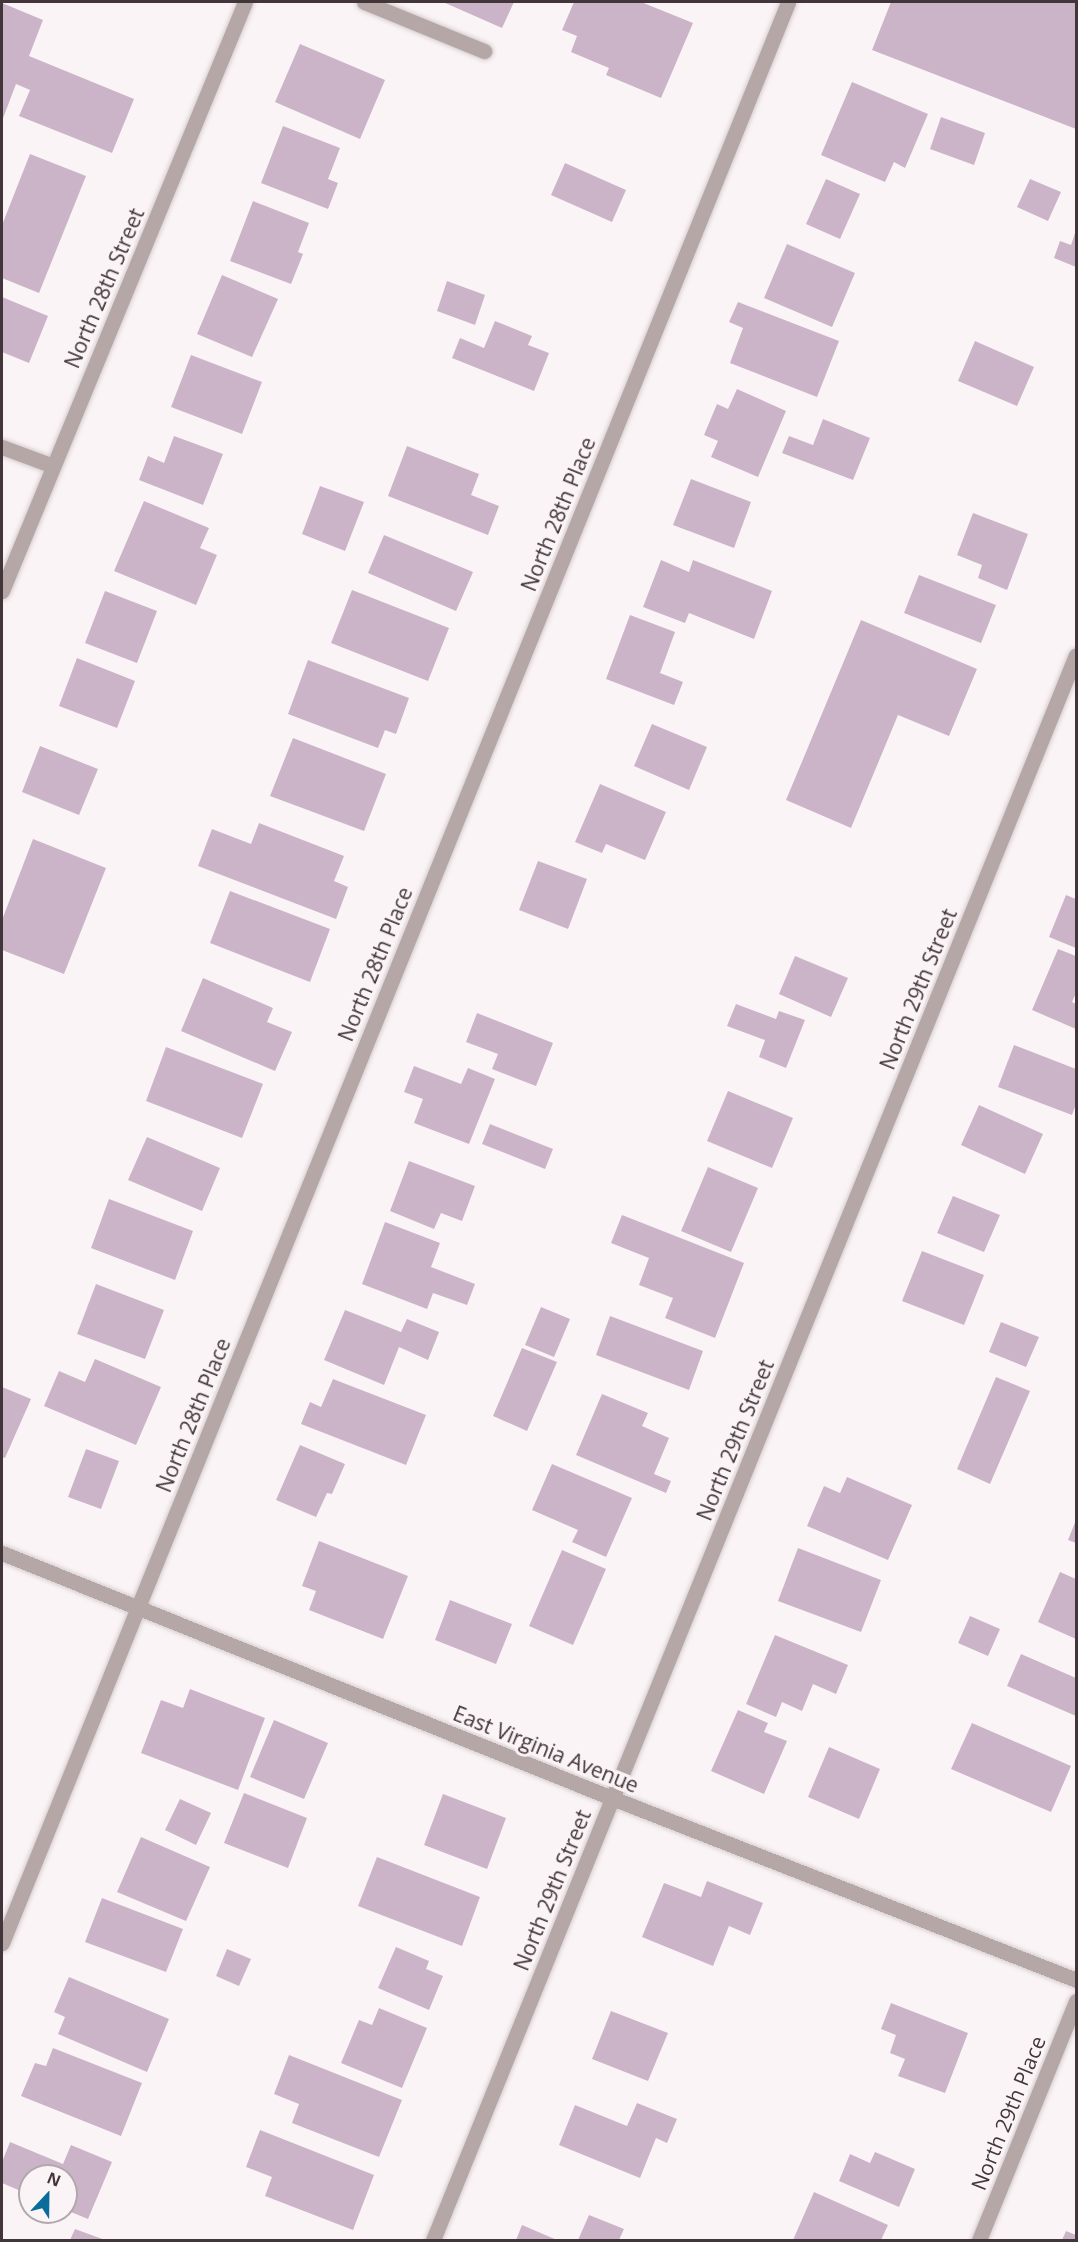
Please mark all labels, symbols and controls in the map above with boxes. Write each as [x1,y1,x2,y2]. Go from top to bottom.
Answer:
street label: North 28th Street [59,204,149,372]
street label: North 28th Place [516,433,600,595]
street label: North 28th Place [333,883,417,1045]
street label: North 29th Street [874,905,962,1073]
street label: North 28th Place [151,1334,235,1496]
street label: North 29th Street [691,1356,779,1524]
street label: East Virginia Avenue [450,1700,642,1798]
street label: North 29th Street [508,1806,596,1974]
street label: North 29th Place [966,2032,1050,2194]
north arrow [18,2164,78,2224]
text: N [44,2167,64,2192]

